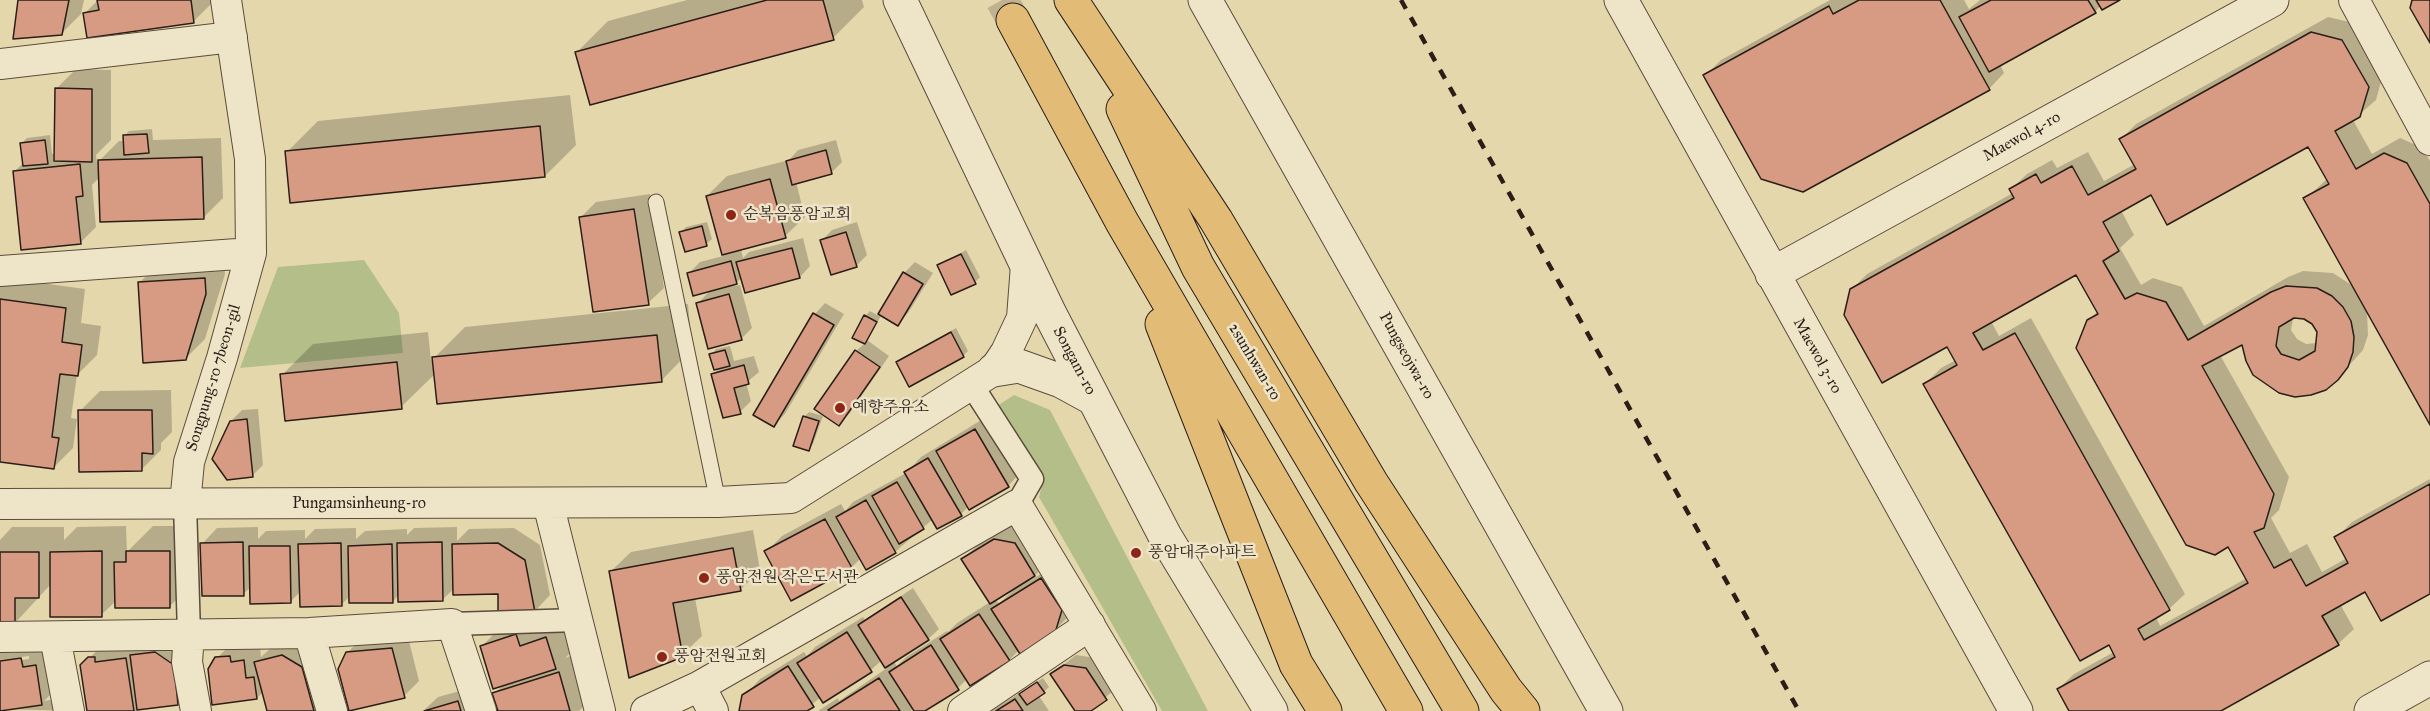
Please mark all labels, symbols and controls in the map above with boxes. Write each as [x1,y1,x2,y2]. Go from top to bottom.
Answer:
street label: Maewol 4-ro [1980,108,2064,166]
place label: 순복음풍암교회 [743,205,851,225]
marker: 순복음풍암교회 [724,208,738,222]
street label: Songpung-ro 7beon-gil [182,302,246,454]
street label: Pungseojwa-ro [1374,309,1438,403]
street label: Maewol 3-ro [1788,315,1846,397]
street label: 2sunhwan-ro [1224,320,1284,404]
street label: Songam-ro [1048,324,1100,398]
place label: 예향주유소 [852,398,929,418]
marker: 예향주유소 [833,401,847,415]
street label: Pungamsinheung-ro [292,494,426,514]
place label: 풍암대주아파트 [1148,543,1256,563]
marker: 풍암대주아파트 [1129,546,1143,560]
place label: 풍암전원 작은도서관 [716,568,859,588]
marker: 풍암전원 작은도서관 [697,571,711,585]
place label: 풍암전원교회 [674,647,767,667]
marker: 풍암전원교회 [655,650,669,664]

